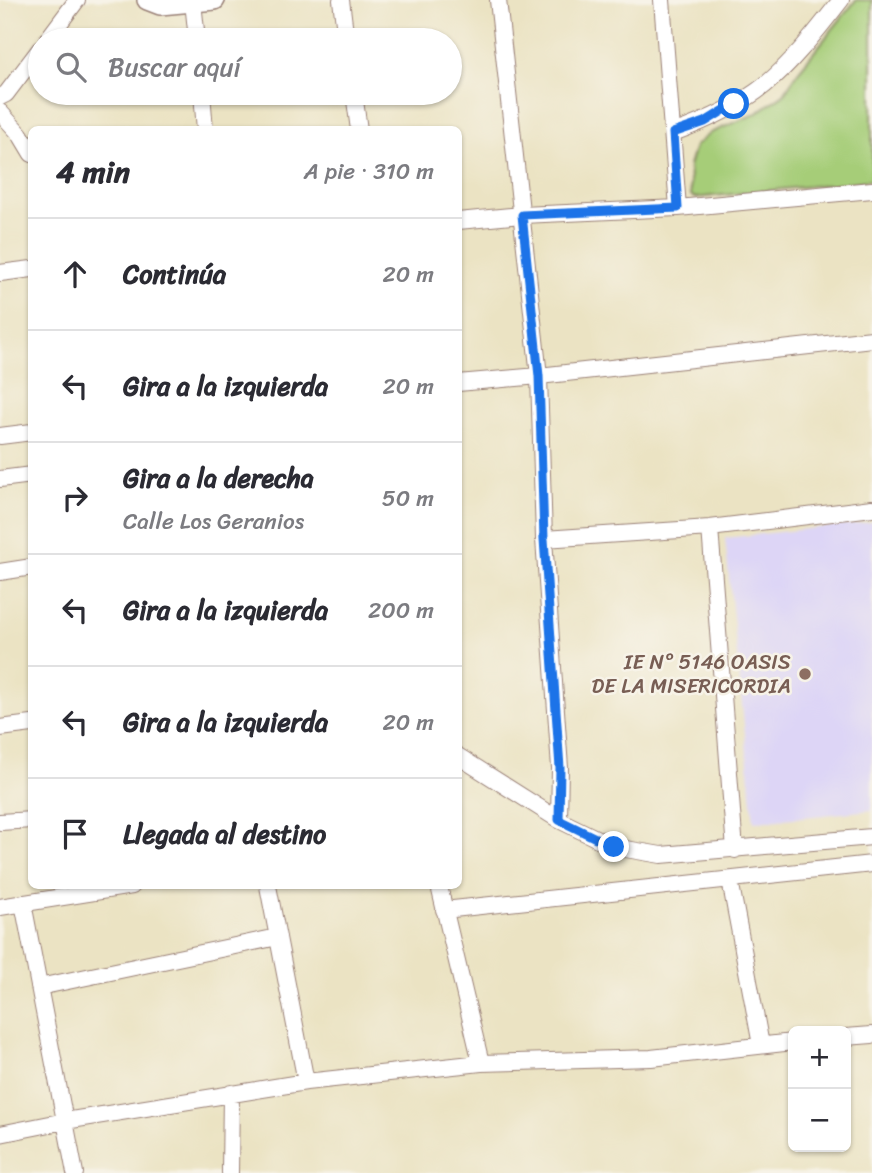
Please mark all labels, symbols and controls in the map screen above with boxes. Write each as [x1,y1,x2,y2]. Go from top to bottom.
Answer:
search box [28,28,462,105]
text: Buscar aquí [108,44,241,90]
icon: search [52,48,90,86]
route start [718,88,749,119]
text: 4 min [56,145,130,199]
text: A pie · 310 m [304,151,434,192]
text: Continúa [123,251,226,297]
text: 20 m [383,254,434,295]
icon: ahead [56,255,94,293]
text: Gira a la izquierda [123,363,328,409]
text: 20 m [383,366,434,407]
icon: left [56,367,94,405]
text: Gira a la derecha [123,455,314,501]
text: 50 m [382,478,434,519]
icon: right [56,479,94,517]
text: Calle Los Geranios [123,501,304,542]
text: Gira a la izquierda [123,587,328,633]
text: 200 m [368,590,434,631]
icon: left [56,591,94,629]
place label: IE N° 5146 OASIS DE LA MISERICORDIA [592,643,791,705]
marker: IE N° 5146 OASIS DE LA MISERICORDIA [797,666,813,682]
text: Gira a la izquierda [123,699,328,745]
text: 20 m [383,702,434,743]
icon: left [56,703,94,741]
text: Llegada al destino [123,811,326,857]
icon: arrive [56,815,94,853]
route end [598,831,629,862]
map controls [788,1026,851,1152]
button: + [788,1026,851,1089]
button: − [788,1089,851,1152]

